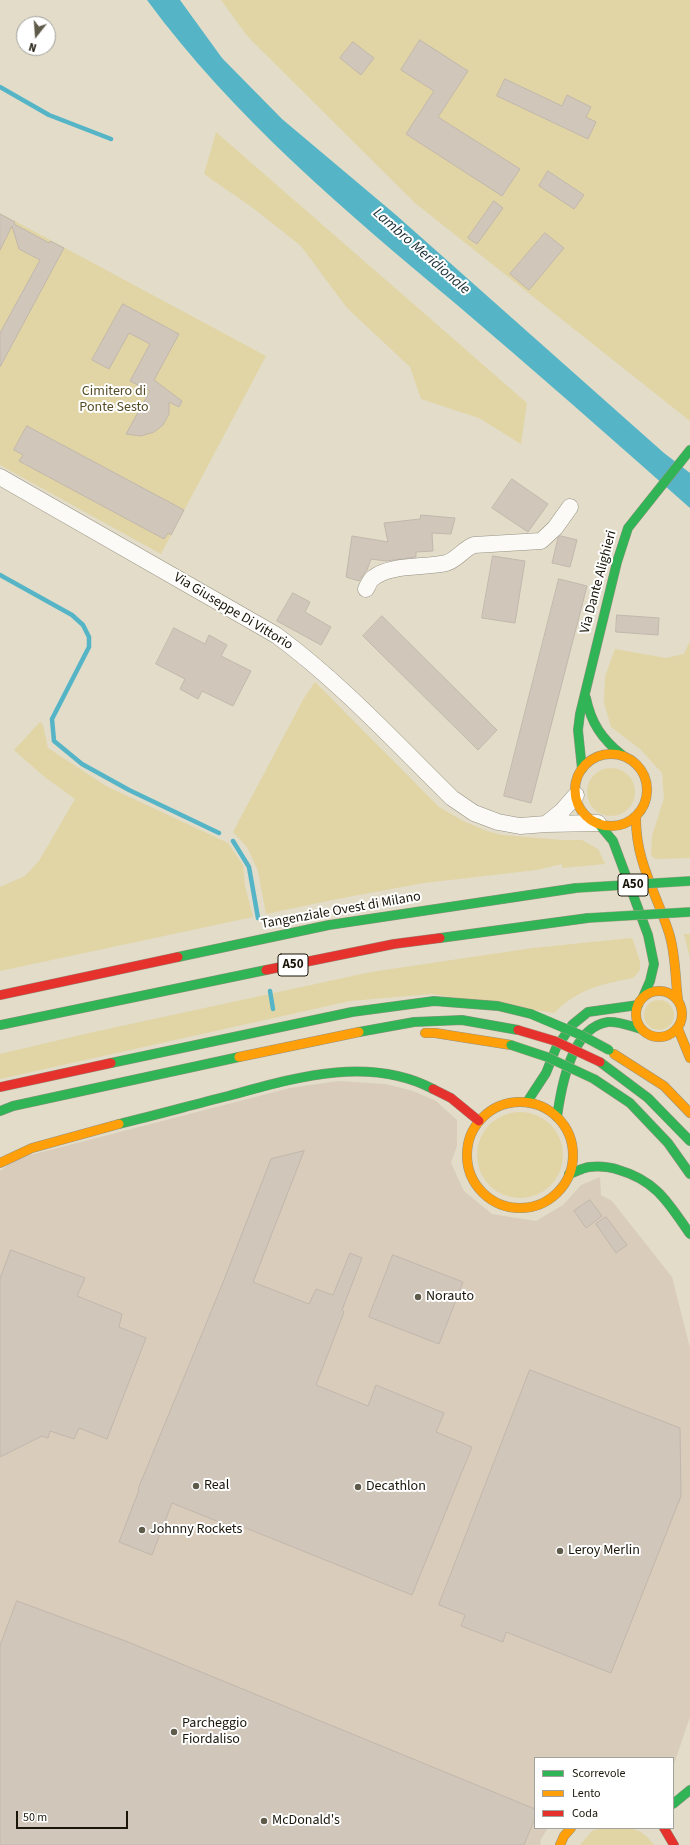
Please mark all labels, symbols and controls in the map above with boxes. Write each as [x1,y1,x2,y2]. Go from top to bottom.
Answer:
north arrow [16,16,56,56]
text: N [27,39,38,55]
water label: Lambro Meridionale [369,205,473,299]
park label: Cimitero di Ponte Sesto [79,384,149,416]
street label: Via Dante Alighieri [577,529,621,635]
street label: Via Giuseppe Di Vittorio [170,570,296,654]
road number: A50 [618,874,648,896]
street label: Tangenziale Ovest di Milano [260,889,422,933]
road number: A50 [278,954,308,976]
place label: Norauto [426,1289,474,1305]
marker: Norauto [413,1292,423,1302]
place label: Real [204,1478,229,1494]
place label: Decathlon [366,1479,426,1495]
marker: Real [191,1481,201,1491]
marker: Decathlon [353,1482,363,1492]
place label: Johnny Rockets [150,1522,242,1538]
marker: Johnny Rockets [137,1525,147,1535]
place label: Leroy Merlin [568,1543,640,1559]
marker: Leroy Merlin [555,1546,565,1556]
place label: Parcheggio Fiordaliso [182,1716,247,1748]
marker: Parcheggio Fiordaliso [169,1727,179,1737]
legend [534,1757,674,1829]
text: Scorrevole [572,1765,625,1782]
text: Lento [572,1785,601,1802]
scale bar [18,1803,130,1829]
text: Coda [572,1805,598,1822]
text: 50 m [23,1809,47,1826]
place label: McDonald's [272,1813,340,1829]
marker: McDonald's [259,1816,269,1826]

